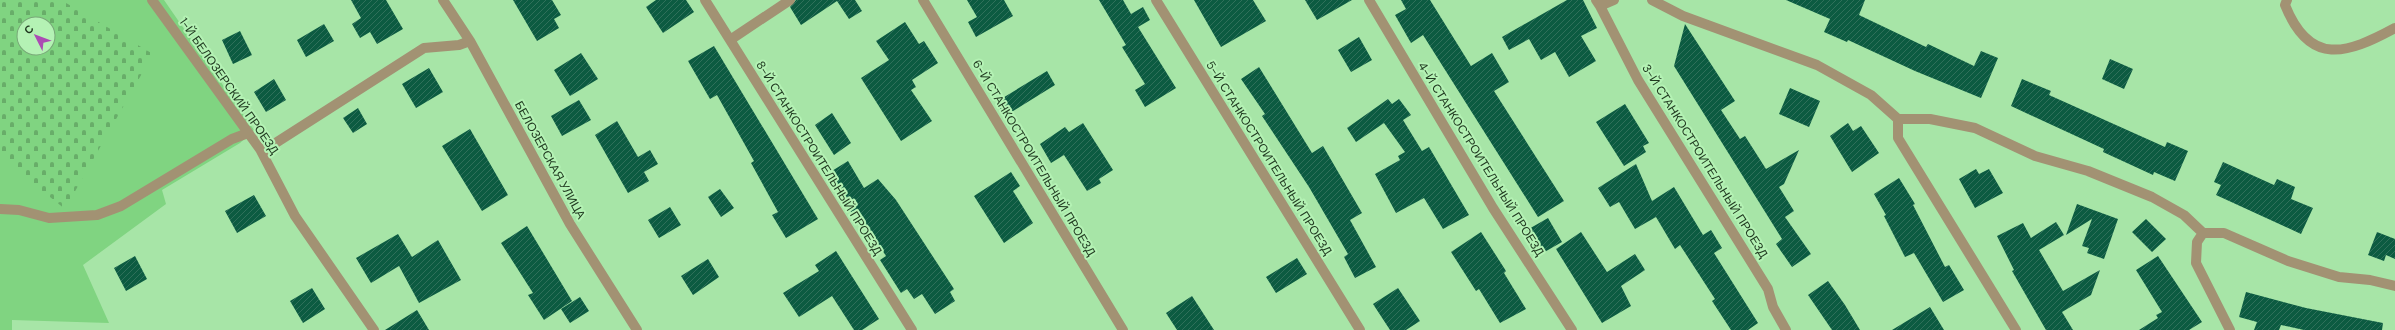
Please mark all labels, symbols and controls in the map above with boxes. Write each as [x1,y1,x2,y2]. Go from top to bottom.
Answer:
street label: 1-Й БЕЛОЗЕРСКИЙ ПРОЕЗД [176,15,282,157]
north arrow [16,16,56,56]
text: С [21,22,36,37]
street label: 6-Й СТАНКОСТРОИТЕЛЬНЫЙ ПРОЕЗД [969,57,1099,259]
street label: 8-Й СТАНКОСТРОИТЕЛЬНЫЙ ПРОЕЗД [752,58,886,258]
street label: 5-Й СТАНКОСТРОИТЕЛЬНЫЙ ПРОЕЗД [1202,58,1336,258]
street label: 4-Й СТАНКОСТРОИТЕЛЬНЫЙ ПРОЕЗД [1414,59,1548,259]
street label: 3-Й СТАНКОСТРОИТЕЛЬНЫЙ ПРОЕЗД [1638,61,1772,261]
street label: БЕЛОЗЕРСКАЯ УЛИЦА [511,98,589,222]

